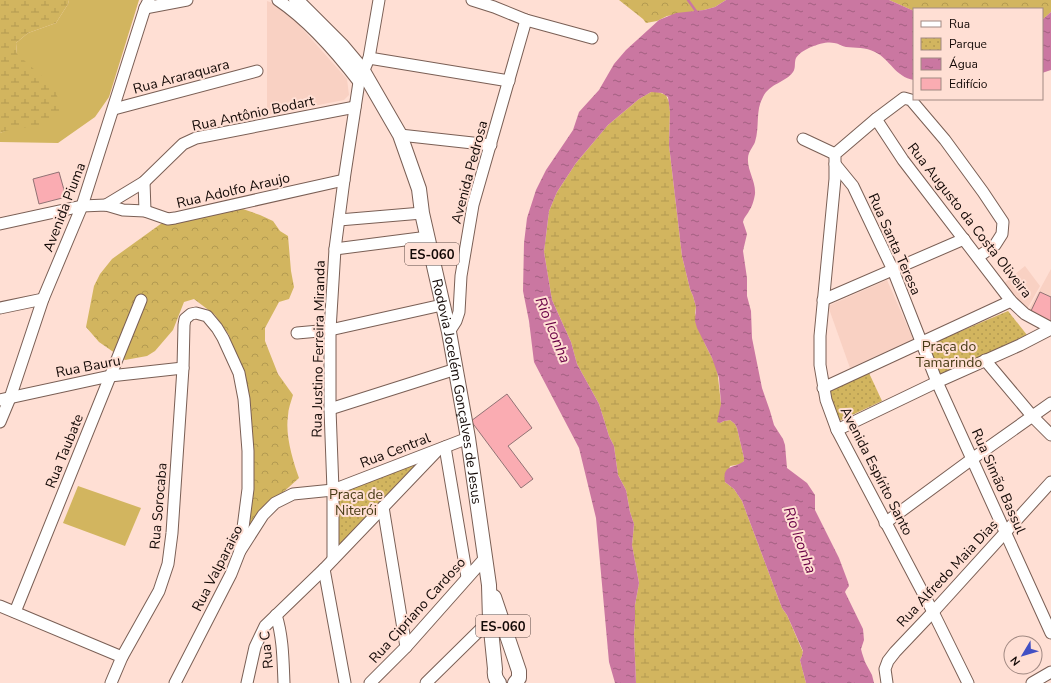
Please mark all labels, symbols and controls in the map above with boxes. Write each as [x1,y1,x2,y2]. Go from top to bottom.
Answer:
legend [913,8,1043,100]
text: Rua [949,16,970,32]
text: Parque [949,36,987,52]
street label: Rua Araraquara [131,54,231,98]
text: Água [949,56,978,72]
text: Edifício [949,76,988,92]
street label: Rua Antônio Bodart [190,91,316,136]
street label: Avenida Pedrosa [447,119,492,226]
street label: Rua Augusto da Costa Oliveira [903,139,1036,302]
street label: Avenida Piuma [39,160,90,255]
street label: Rua Adolfo Araujo [175,168,292,213]
street label: Rua Santa Teresa [864,190,925,298]
road number: ES-060 [405,243,459,265]
street label: Rua Justino Ferreira Miranda [307,260,330,438]
street label: Rodovia Jocelém Gonçalves de Jesus [427,277,486,506]
water label: Rio Iconha [531,294,575,366]
park label: Praça do Tamarindo [916,337,982,372]
street label: Rua Bauru [54,351,122,382]
street label: Avenida Espírito Santo [836,404,917,539]
street label: Rua Taubate [41,411,88,491]
street label: Rua Simão Bassul [967,426,1031,538]
street label: Rua Central [357,428,434,473]
street label: Rua Sorocaba [145,462,172,550]
park label: Praça de Niterói [329,485,383,520]
water label: Rio Iconha [779,504,821,576]
street label: Rua Alfredo Maia Dias [893,515,1002,631]
street label: Rua Valparaiso [188,522,247,615]
street label: Rua Cipriano Cardoso [365,553,470,667]
road number: ES-060 [476,615,530,637]
street label: Rua C [255,630,278,670]
north arrow [1003,635,1043,675]
text: N [1007,653,1024,669]

